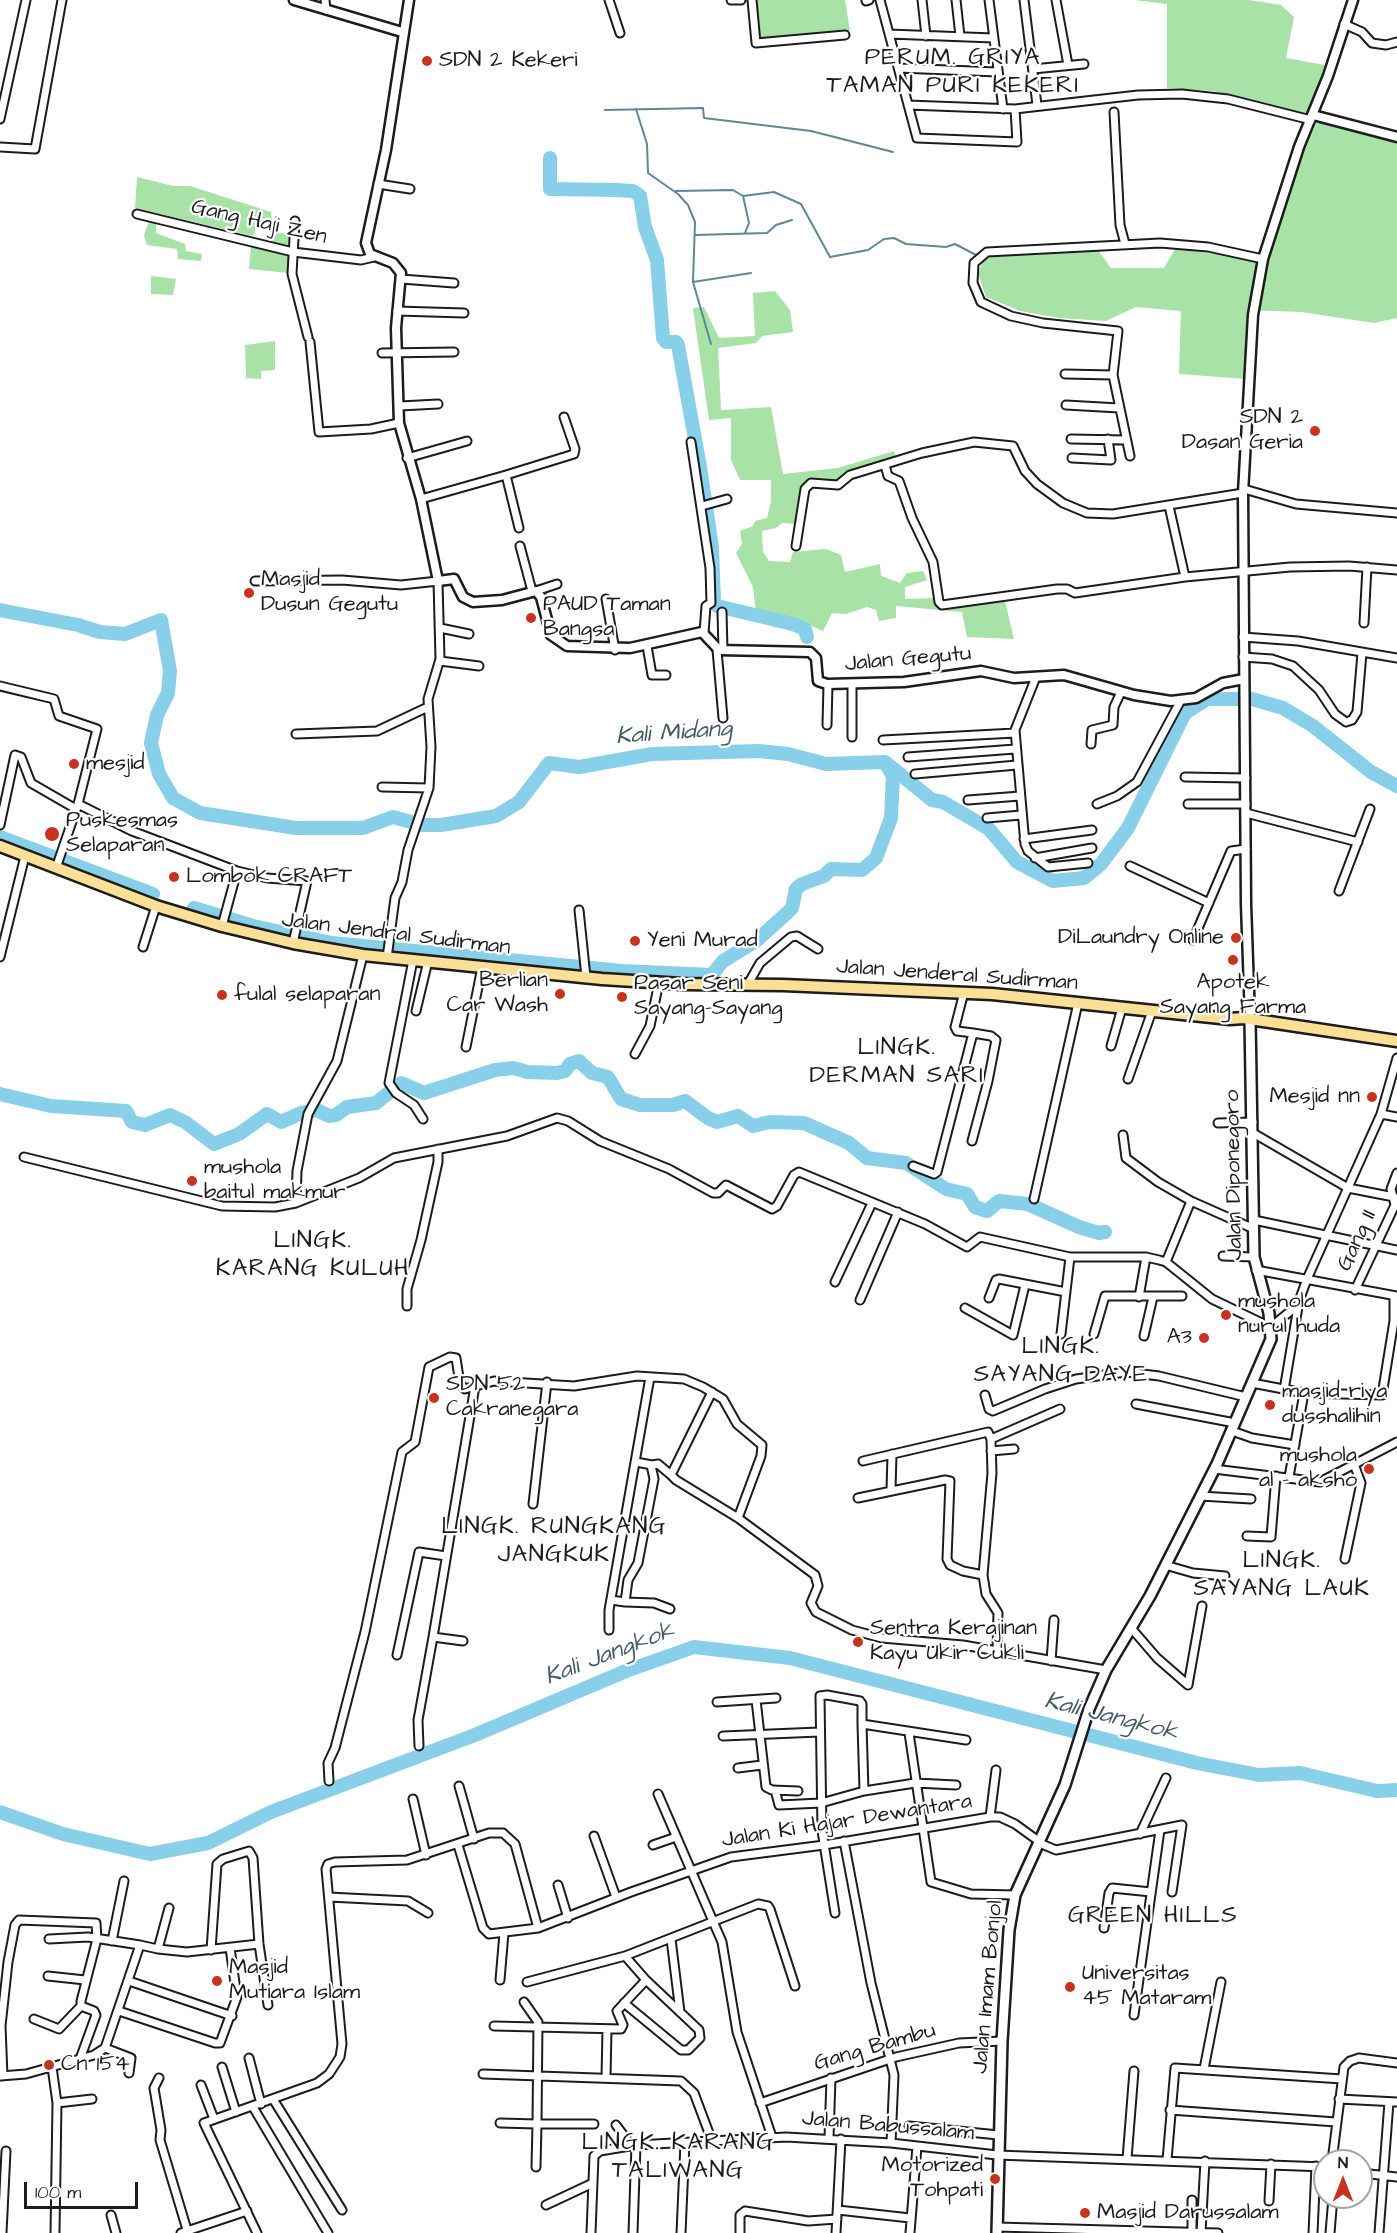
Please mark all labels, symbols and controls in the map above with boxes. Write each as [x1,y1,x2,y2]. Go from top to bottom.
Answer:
district label: PERUM. GRIYA TAMAN PURI KEKERI [826,45,1080,101]
place label: SDN 2 Kekeri [439,48,578,74]
marker: SDN 2 Kekeri [420,54,434,68]
street label: Gang Haji Zen [189,195,329,251]
place label: SDN 2 Dasan Geria [1182,405,1303,457]
marker: SDN 2 Dasan Geria [1308,424,1322,438]
place label: Masjid Dusun Gegutu [261,567,398,618]
marker: Masjid Dusun Gegutu [242,586,256,600]
place label: PAUD Taman Bangsa [543,592,671,644]
marker: PAUD Taman Bangsa [524,611,538,625]
street label: Jalan Gegutu [844,641,972,679]
water label: Kali Midang [615,716,733,752]
place label: mesjid [86,751,145,777]
marker: mesjid [67,757,81,771]
place label: Puskesmas Selaparan [66,808,178,860]
marker: Puskesmas Selaparan [43,825,61,843]
place label: Lombok CRAFT [186,864,352,890]
marker: Lombok CRAFT [167,870,181,884]
street label: Jalan Jendral Sudirman [280,908,512,962]
place label: DiLaundry Online [1058,925,1224,951]
place label: Yeni Murad [647,928,758,954]
marker: DiLaundry Online [1229,931,1243,945]
marker: Yeni Murad [628,934,642,948]
marker: Apotek Sayang Farma [1226,953,1240,967]
street label: Jalan Jenderal Sudirman [835,954,1079,998]
place label: Berlian Car Wash [446,968,548,1020]
place label: Apotek Sayang Farma [1160,970,1306,1022]
place label: Pasar Seni Sayang-Sayang [634,971,783,1022]
place label: fulal selaparan [234,982,381,1008]
marker: Berlian Car Wash [553,987,567,1001]
marker: fulal selaparan [215,988,229,1002]
marker: Pasar Seni Sayang-Sayang [615,990,629,1004]
district label: LINGK. DERMAN SARI [810,1035,984,1091]
place label: Mesjid nn [1270,1084,1360,1110]
street label: Jalan Diponegoro [1220,1089,1250,1261]
marker: Mesjid nn [1365,1090,1379,1104]
place label: mushola baitul makmur [204,1155,345,1206]
marker: mushola baitul makmur [185,1174,199,1188]
street label: Gang II [1332,1206,1384,1276]
district label: LINGK. KARANG KULUH [216,1228,410,1284]
place label: mushola nurul huda [1238,1289,1340,1340]
marker: mushola nurul huda [1219,1308,1233,1322]
place label: A3 [1167,1325,1192,1351]
marker: A3 [1197,1331,1211,1345]
district label: LINGK. SAYANG DAYE [974,1334,1148,1390]
place label: SDN 52 Cakranegara [446,1372,578,1424]
place label: masjid riya dusshalihin [1282,1379,1387,1430]
marker: SDN 52 Cakranegara [427,1391,441,1405]
marker: masjid riya dusshalihin [1263,1398,1277,1412]
place label: mushola al - aksho [1259,1443,1357,1494]
marker: mushola al - aksho [1362,1462,1376,1476]
district label: LINGK. RUNGKANG JANGKUK [441,1514,667,1570]
district label: LINGK. SAYANG LAUK [1194,1548,1370,1604]
place label: Sentra Kerajinan Kayu Ukir Cukli [870,1616,1037,1668]
water label: Kali Jangkok [541,1617,679,1693]
marker: Sentra Kerajinan Kayu Ukir Cukli [851,1635,865,1649]
water label: Kali Jangkok [1042,1688,1180,1748]
street label: Jalan Ki Hajar Dewantara [720,1789,974,1855]
street label: Jalan Imam Bonjol [968,1899,1010,2075]
district label: GREEN HILLS [1068,1903,1238,1931]
place label: Masjid Mutiara Islam [229,1955,360,2006]
place label: Universitas 45 Mataram [1082,1961,1211,2012]
marker: Masjid Mutiara Islam [210,1974,224,1988]
marker: Universitas 45 Mataram [1063,1980,1077,1994]
street label: Gang Bambu [811,2018,939,2078]
place label: Cn 154 [61,2052,130,2078]
marker: Cn 154 [42,2058,56,2072]
street label: Jalan Babussalam [801,2106,975,2148]
district label: LINGK. KARANG TALIWANG [582,2130,774,2186]
north arrow [1313,2149,1373,2209]
text: N [1338,2152,1348,2174]
place label: Motorized Tohpati [882,2153,983,2204]
scale bar [27,2170,141,2208]
marker: Motorized Tohpati [988,2172,1002,2186]
text: 100 m [35,2180,81,2205]
place label: Masjid Darussalam [1097,2200,1279,2226]
marker: Masjid Darussalam [1078,2206,1092,2220]

